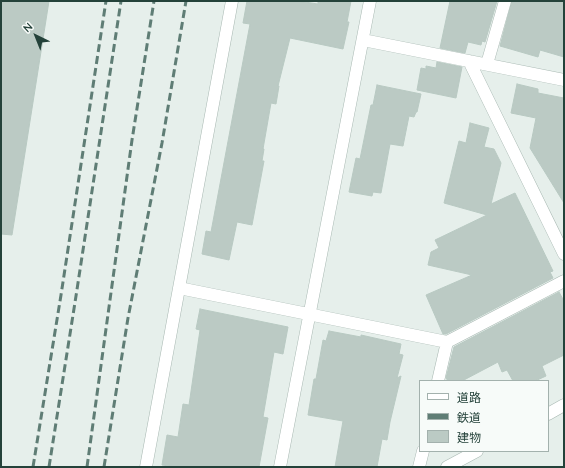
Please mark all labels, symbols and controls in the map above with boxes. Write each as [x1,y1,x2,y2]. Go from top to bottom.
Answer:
north arrow [16,16,56,56]
text: N [20,19,36,35]
legend [419,380,549,452]
text: 道路 [457,390,481,405]
text: 鉄道 [457,410,481,425]
text: 建物 [457,430,481,445]

